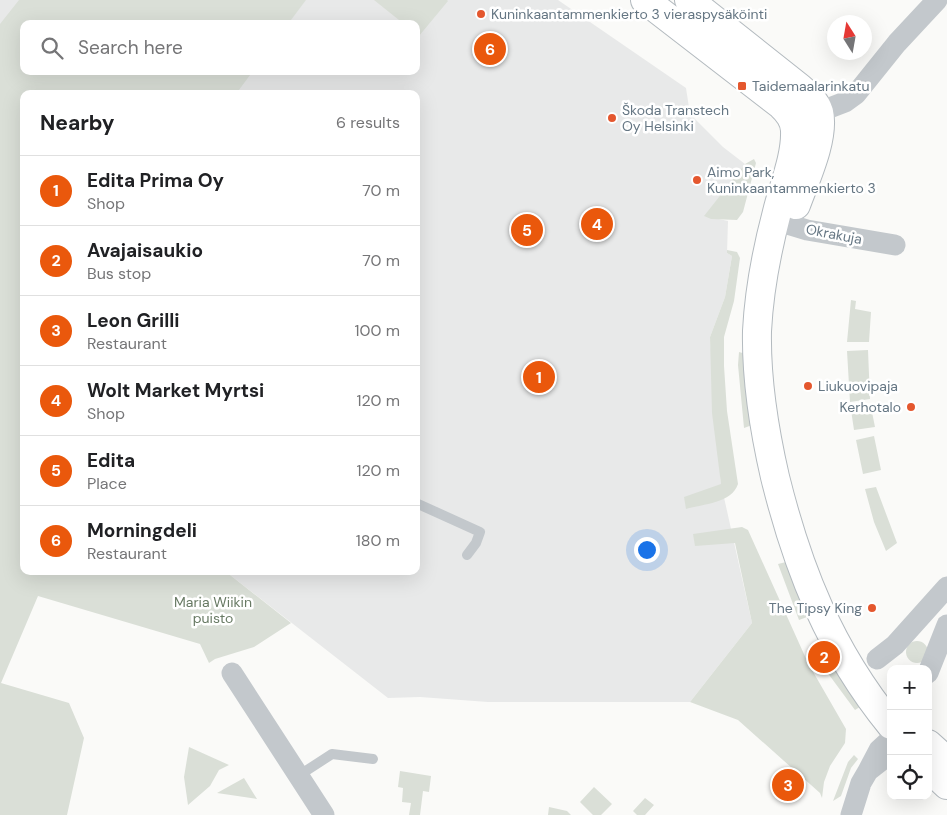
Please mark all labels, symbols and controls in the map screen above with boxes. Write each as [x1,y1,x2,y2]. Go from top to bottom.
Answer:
place label: Kuninkaantammenkierto 3 vieraspysäköinti [491,5,767,23]
marker: Kuninkaantammenkierto 3 vieraspysäköinti [475,8,487,20]
north arrow [827,15,872,60]
search box [20,20,420,75]
pin: 6 [474,30,506,68]
icon: search [38,34,66,62]
text: Search here [78,35,183,60]
place label: Taidemaalarinkatu [752,77,869,95]
marker: Taidemaalarinkatu [736,80,748,92]
place label: Škoda Transtech Oy Helsinki [622,101,729,135]
text: Nearby [40,109,114,137]
text: 6 results [336,112,400,133]
marker: Škoda Transtech Oy Helsinki [606,112,618,124]
place label: Aimo Park, Kuninkaantammenkierto 3 [707,163,876,197]
text: Edita Prima Oy [87,168,224,193]
marker: Aimo Park, Kuninkaantammenkierto 3 [691,174,703,186]
text: 1 [53,180,59,201]
text: 70 m [362,180,400,201]
text: Shop [87,193,125,214]
pin: 4 [581,205,613,243]
pin: 5 [511,211,543,249]
street label: Okrakuja [804,220,864,248]
text: Avajaisaukio [87,238,203,263]
text: 2 [51,250,61,271]
text: 70 m [362,250,400,271]
text: Bus stop [87,263,151,284]
text: Leon Grilli [87,308,180,333]
text: 3 [51,320,61,341]
text: 100 m [355,320,400,341]
text: Restaurant [87,333,167,354]
pin: 1 [523,358,555,396]
place label: Liukuovipaja [818,377,898,395]
text: Wolt Market Myrtsi [87,378,264,403]
marker: Liukuovipaja [802,380,814,392]
text: 4 [51,390,61,411]
text: 120 m [356,390,400,411]
place label: Kerhotalo [840,398,901,416]
marker: Kerhotalo [905,401,917,413]
text: Shop [87,403,125,424]
text: Edita [87,448,135,473]
text: 5 [51,460,61,481]
text: 120 m [356,460,400,481]
text: Place [87,473,127,494]
text: Morningdeli [87,518,197,543]
text: 6 [51,530,61,551]
text: 180 m [356,530,400,551]
your location [634,537,660,563]
text: Restaurant [87,543,167,564]
park label: Maria Wiikin puisto [174,593,252,627]
place label: The Tipsy King [769,599,862,617]
marker: The Tipsy King [866,602,878,614]
pin: 2 [808,638,840,676]
map controls [887,665,932,800]
button: + [887,665,932,710]
button: − [887,710,932,755]
button: locate [887,755,932,800]
pin: 3 [772,766,804,804]

